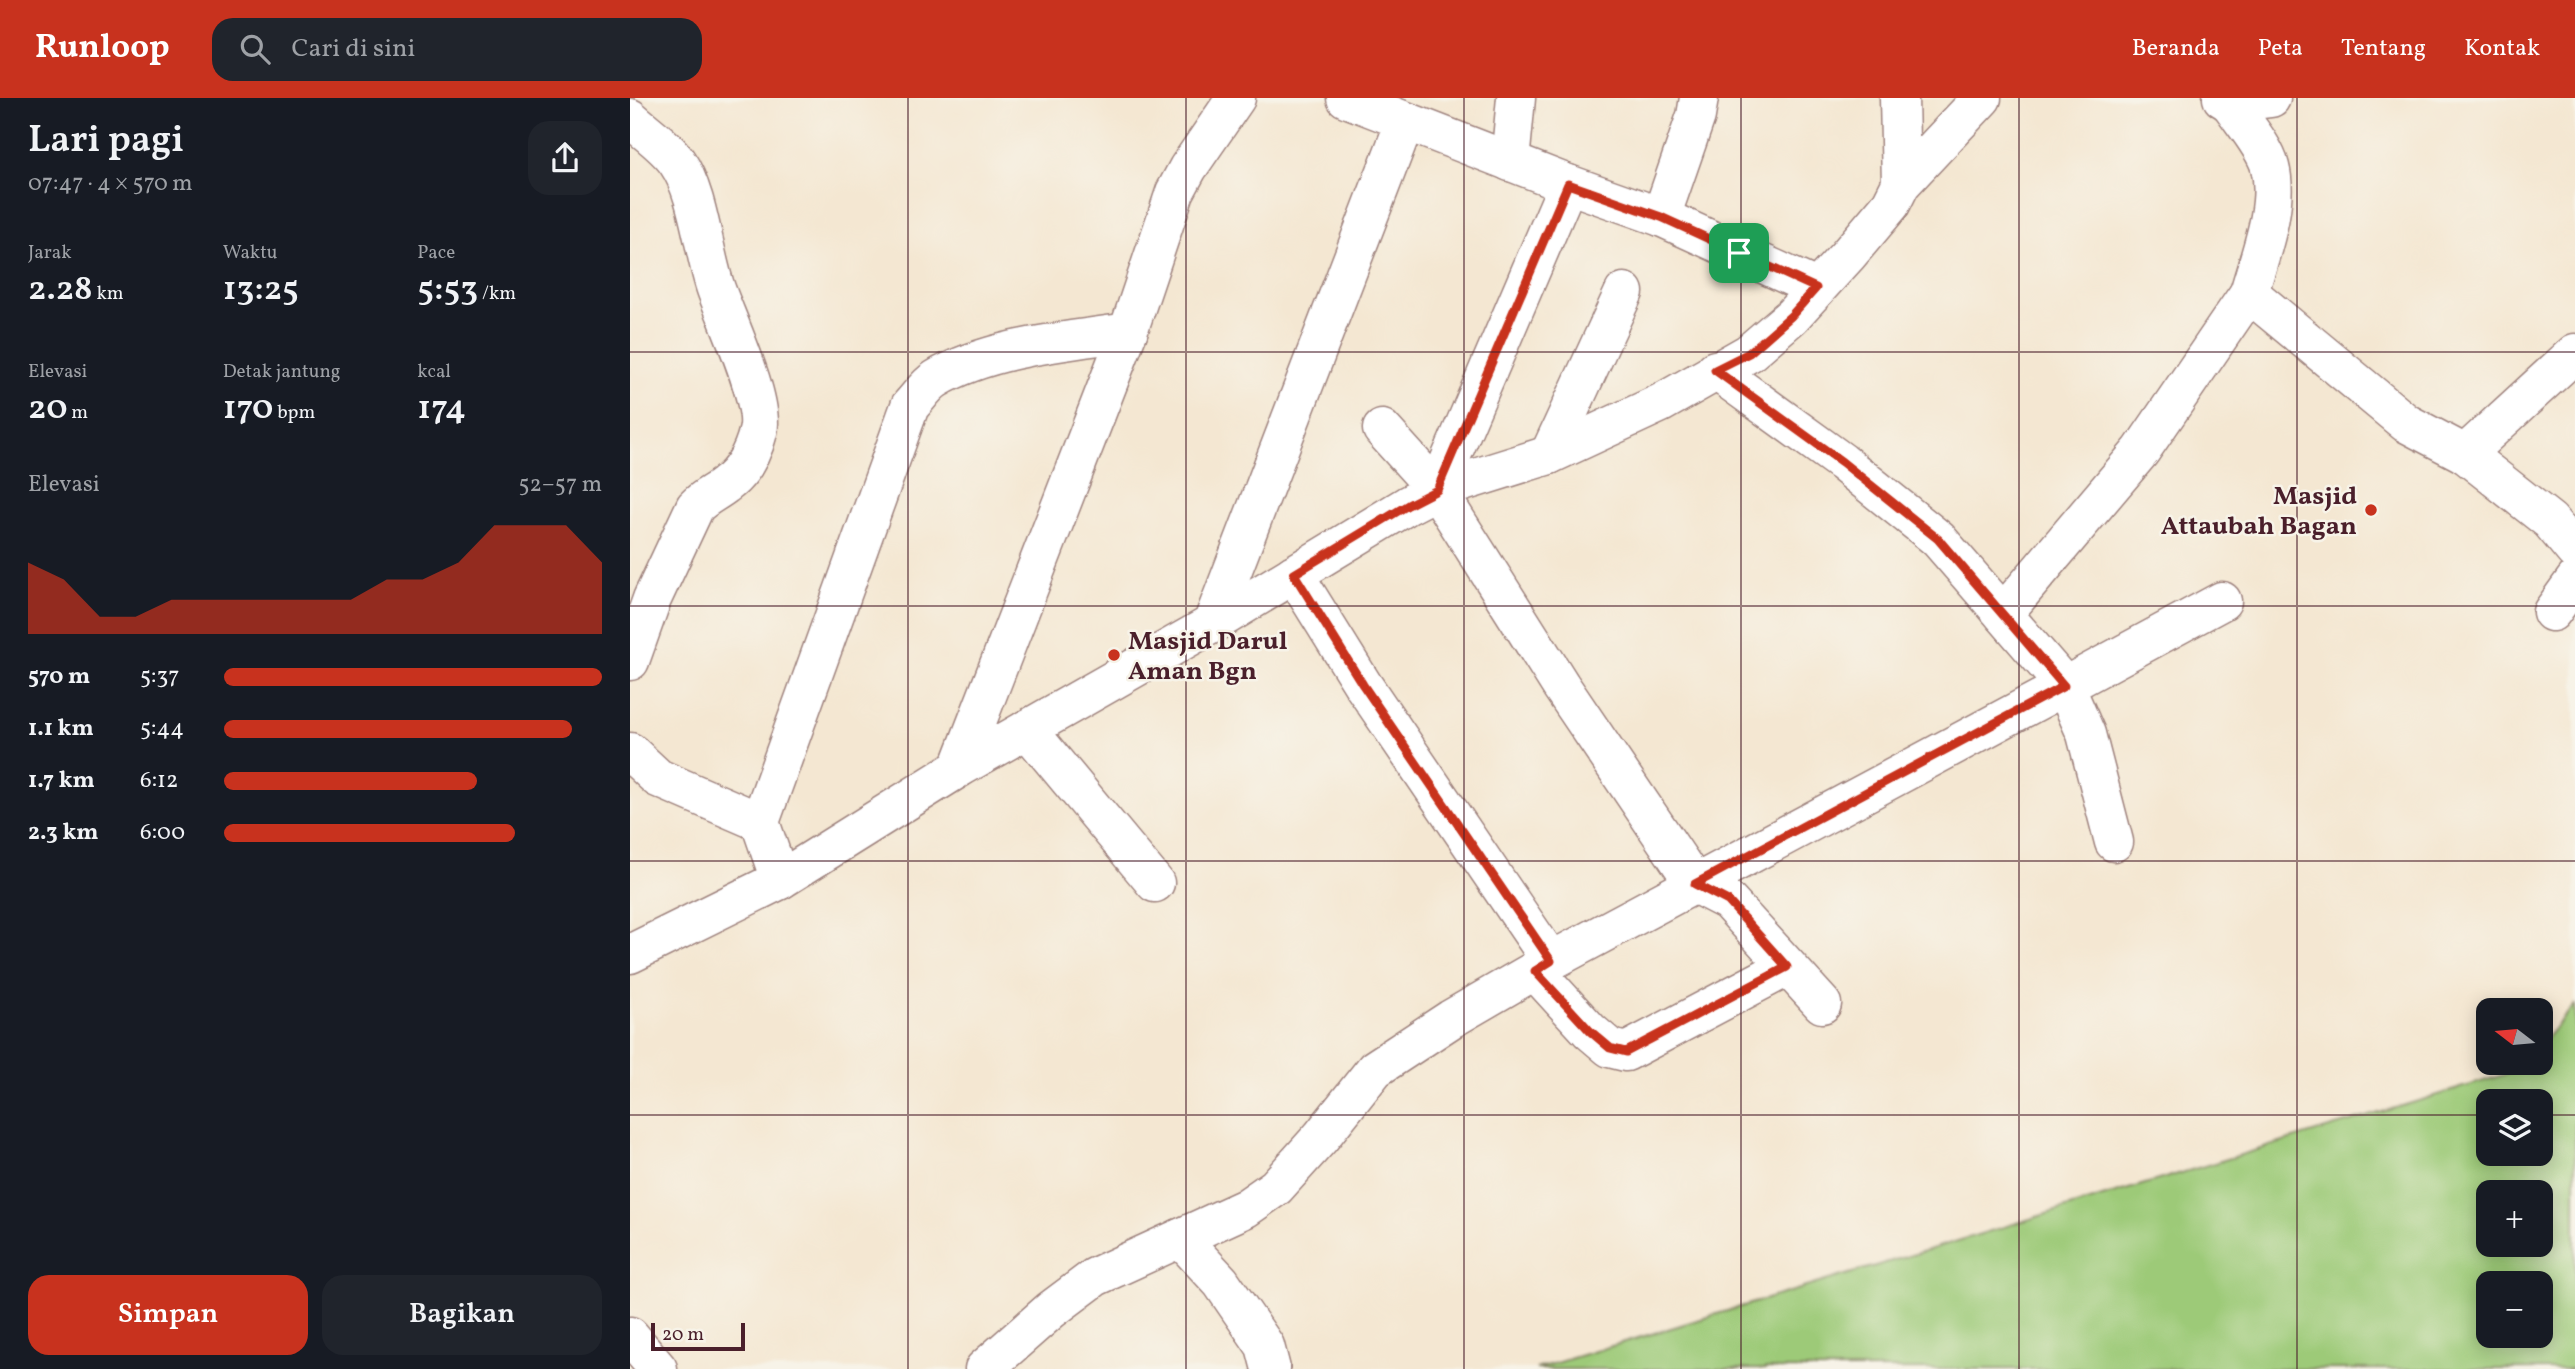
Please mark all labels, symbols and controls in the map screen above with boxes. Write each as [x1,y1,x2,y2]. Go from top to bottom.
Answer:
search box [212,18,702,81]
text: Runloop [35,26,170,72]
icon: search [236,30,274,68]
text: Cari di sini [292,31,415,67]
text: Beranda [2132,32,2220,66]
text: Peta [2258,32,2303,66]
text: Tentang [2341,32,2426,66]
text: Kontak [2464,32,2540,66]
text: Lari pagi [28,115,184,168]
button: share [528,121,602,195]
text: 07:47 · 4 × 570 m [28,168,193,200]
pin [1709,223,1769,283]
icon: arrive [1720,234,1758,272]
text: Jarak [28,240,72,266]
text: Waktu [223,240,278,266]
text: Pace [417,240,455,266]
text: 2.28 [28,266,93,314]
text: 13:25 [223,266,299,314]
text: 5:53 [417,266,478,314]
text: km [93,281,124,307]
text: /km [478,281,516,307]
text: Elevasi [28,359,87,385]
text: Detak jantung [223,359,340,385]
text: kcal [417,359,451,385]
text: 20 [28,385,68,433]
text: 170 [223,385,273,433]
text: 174 [417,385,466,433]
text: m [68,400,88,426]
text: bpm [273,400,315,426]
text: Elevasi [28,469,100,501]
text: 52–57 m [518,469,602,501]
place label: Masjid Attaubah Bagan [2161,479,2357,545]
marker: Masjid Attaubah Bagan [2363,502,2379,518]
place label: Masjid Darul Aman Bgn [1128,624,1288,690]
marker: Masjid Darul Aman Bgn [1106,647,1122,663]
text: 570 m [28,661,90,693]
text: 5:37 [140,661,179,693]
text: 1.1 km [28,713,94,745]
text: 5:44 [140,713,184,745]
text: 1.7 km [28,765,95,797]
text: 6:12 [140,765,178,797]
text: 2.3 km [28,817,99,849]
text: 6:00 [140,817,185,849]
north arrow [2476,998,2553,1074]
map controls [2476,998,2553,1348]
button: layers [2476,1089,2553,1166]
button: + [2476,1180,2553,1257]
button: − [2476,1271,2553,1348]
button: Simpan [28,1275,308,1355]
button: Bagikan [322,1275,602,1355]
scale bar [651,1320,746,1352]
text: 20 m [662,1322,704,1348]

